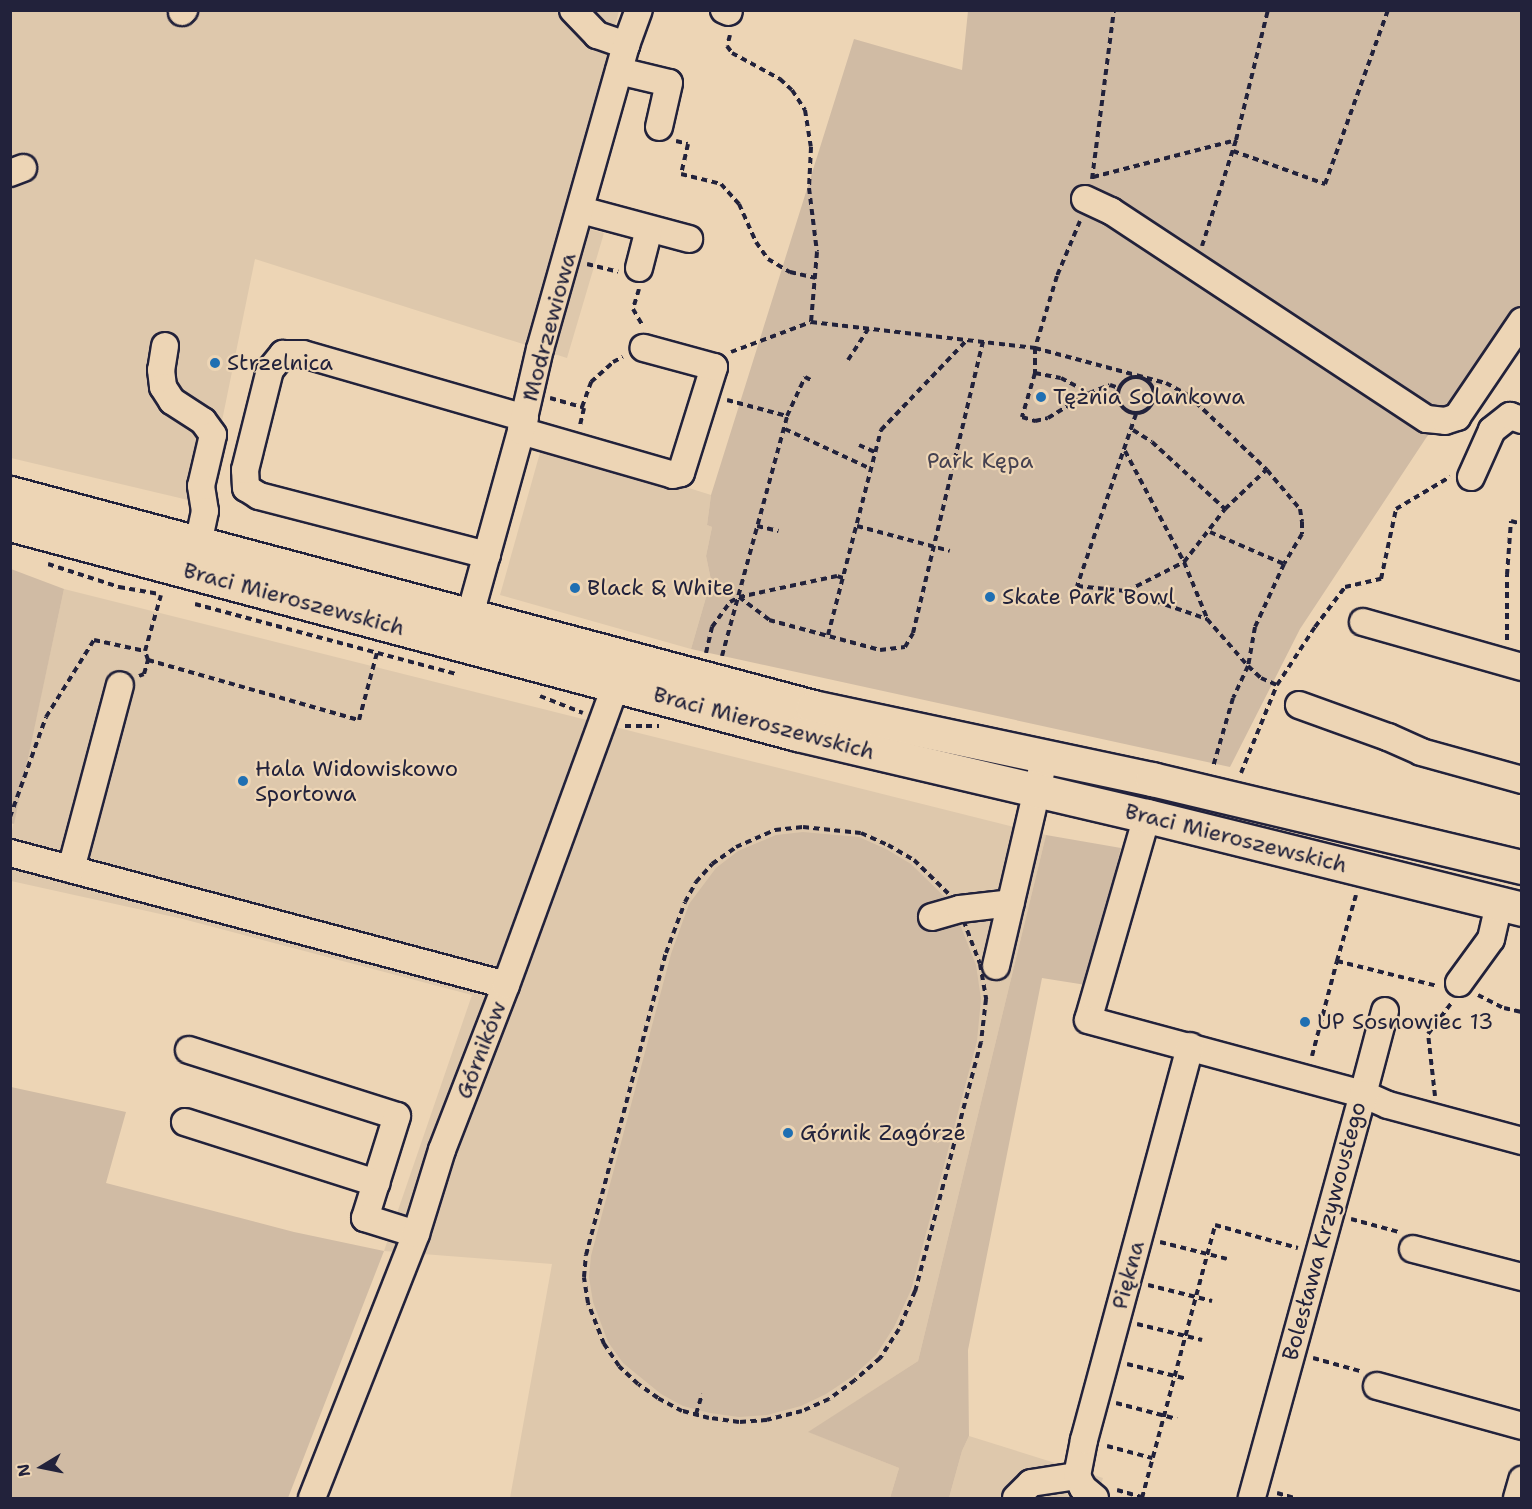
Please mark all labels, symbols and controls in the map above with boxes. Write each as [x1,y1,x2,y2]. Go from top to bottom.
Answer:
street label: Modrzewiowa [516,250,582,404]
place label: Strzelnica [227,350,333,376]
marker: Strzelnica [208,356,222,370]
place label: Tężnia Solankowa [1053,384,1245,410]
marker: Tężnia Solankowa [1034,390,1048,404]
park label: Park Kępa [927,448,1033,474]
street label: Braci Mieroszewskich [181,557,407,641]
place label: Black & White [587,575,734,601]
marker: Black & White [568,581,582,595]
place label: Skate Park Bowl [1002,584,1175,610]
marker: Skate Park Bowl [983,590,997,604]
street label: Braci Mieroszewskich [651,681,877,765]
place label: Hala Widowiskowo Sportowa [255,755,458,806]
marker: Hala Widowiskowo Sportowa [236,774,250,788]
street label: Braci Mieroszewskich [1122,798,1350,878]
street label: Górników [450,998,512,1102]
place label: UP Sosnowiec 13 [1317,1009,1493,1035]
marker: UP Sosnowiec 13 [1298,1015,1312,1029]
street label: Bolesława Krzywoustego [1277,1099,1371,1363]
place label: Górnik Zagórze [800,1120,966,1146]
marker: Górnik Zagórze [781,1126,795,1140]
street label: Piękna [1106,1238,1150,1312]
north arrow [12,1437,72,1497]
text: N [12,1462,35,1478]

